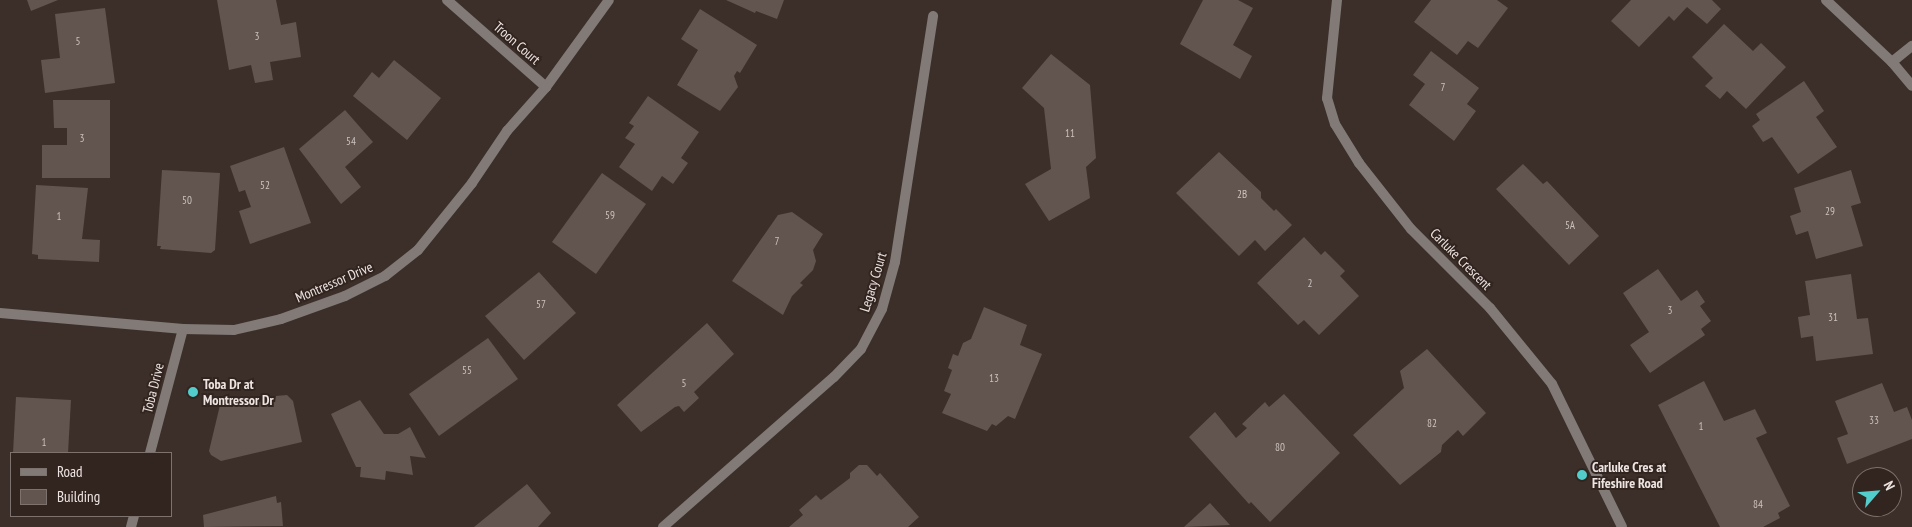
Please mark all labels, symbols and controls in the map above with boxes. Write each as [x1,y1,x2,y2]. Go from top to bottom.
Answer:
street label: Troon Court [490,18,544,68]
house number: 3 [255,29,259,43]
house number: 5 [76,34,80,48]
house number: 7 [1441,80,1445,94]
house number: 11 [1065,126,1075,140]
house number: 3 [80,131,84,145]
house number: 54 [346,134,356,148]
house number: 52 [260,178,270,192]
house number: 2B [1237,187,1247,201]
house number: 50 [182,193,192,207]
house number: 29 [1825,204,1835,218]
house number: 59 [605,208,615,222]
house number: 1 [57,209,61,223]
house number: 5A [1565,218,1575,232]
street label: Carluke Crescent [1427,225,1495,293]
house number: 7 [775,234,779,248]
street label: Legacy Court [856,250,890,314]
street label: Montressor Drive [293,258,375,306]
house number: 2 [1308,276,1312,290]
house number: 57 [536,297,546,311]
house number: 3 [1668,303,1672,317]
house number: 31 [1828,310,1838,324]
street label: Toba Drive [139,361,167,415]
house number: 55 [462,363,472,377]
house number: 13 [989,371,999,385]
place label: Toba Dr at Montressor Dr [203,376,274,408]
house number: 5 [682,376,686,390]
marker: Toba Dr at Montressor Dr [187,386,199,398]
house number: 33 [1869,413,1879,427]
house number: 82 [1427,416,1437,430]
house number: 1 [1699,419,1703,433]
house number: 1 [42,435,46,449]
house number: 80 [1275,440,1285,454]
legend [10,452,172,517]
place label: Carluke Cres at Fifeshire Road [1592,459,1666,492]
text: Road [57,462,83,481]
north arrow [1852,467,1902,517]
marker: Carluke Cres at Fifeshire Road [1576,469,1588,481]
text: N [1880,478,1899,493]
text: Building [57,487,100,506]
house number: 84 [1753,497,1763,511]

